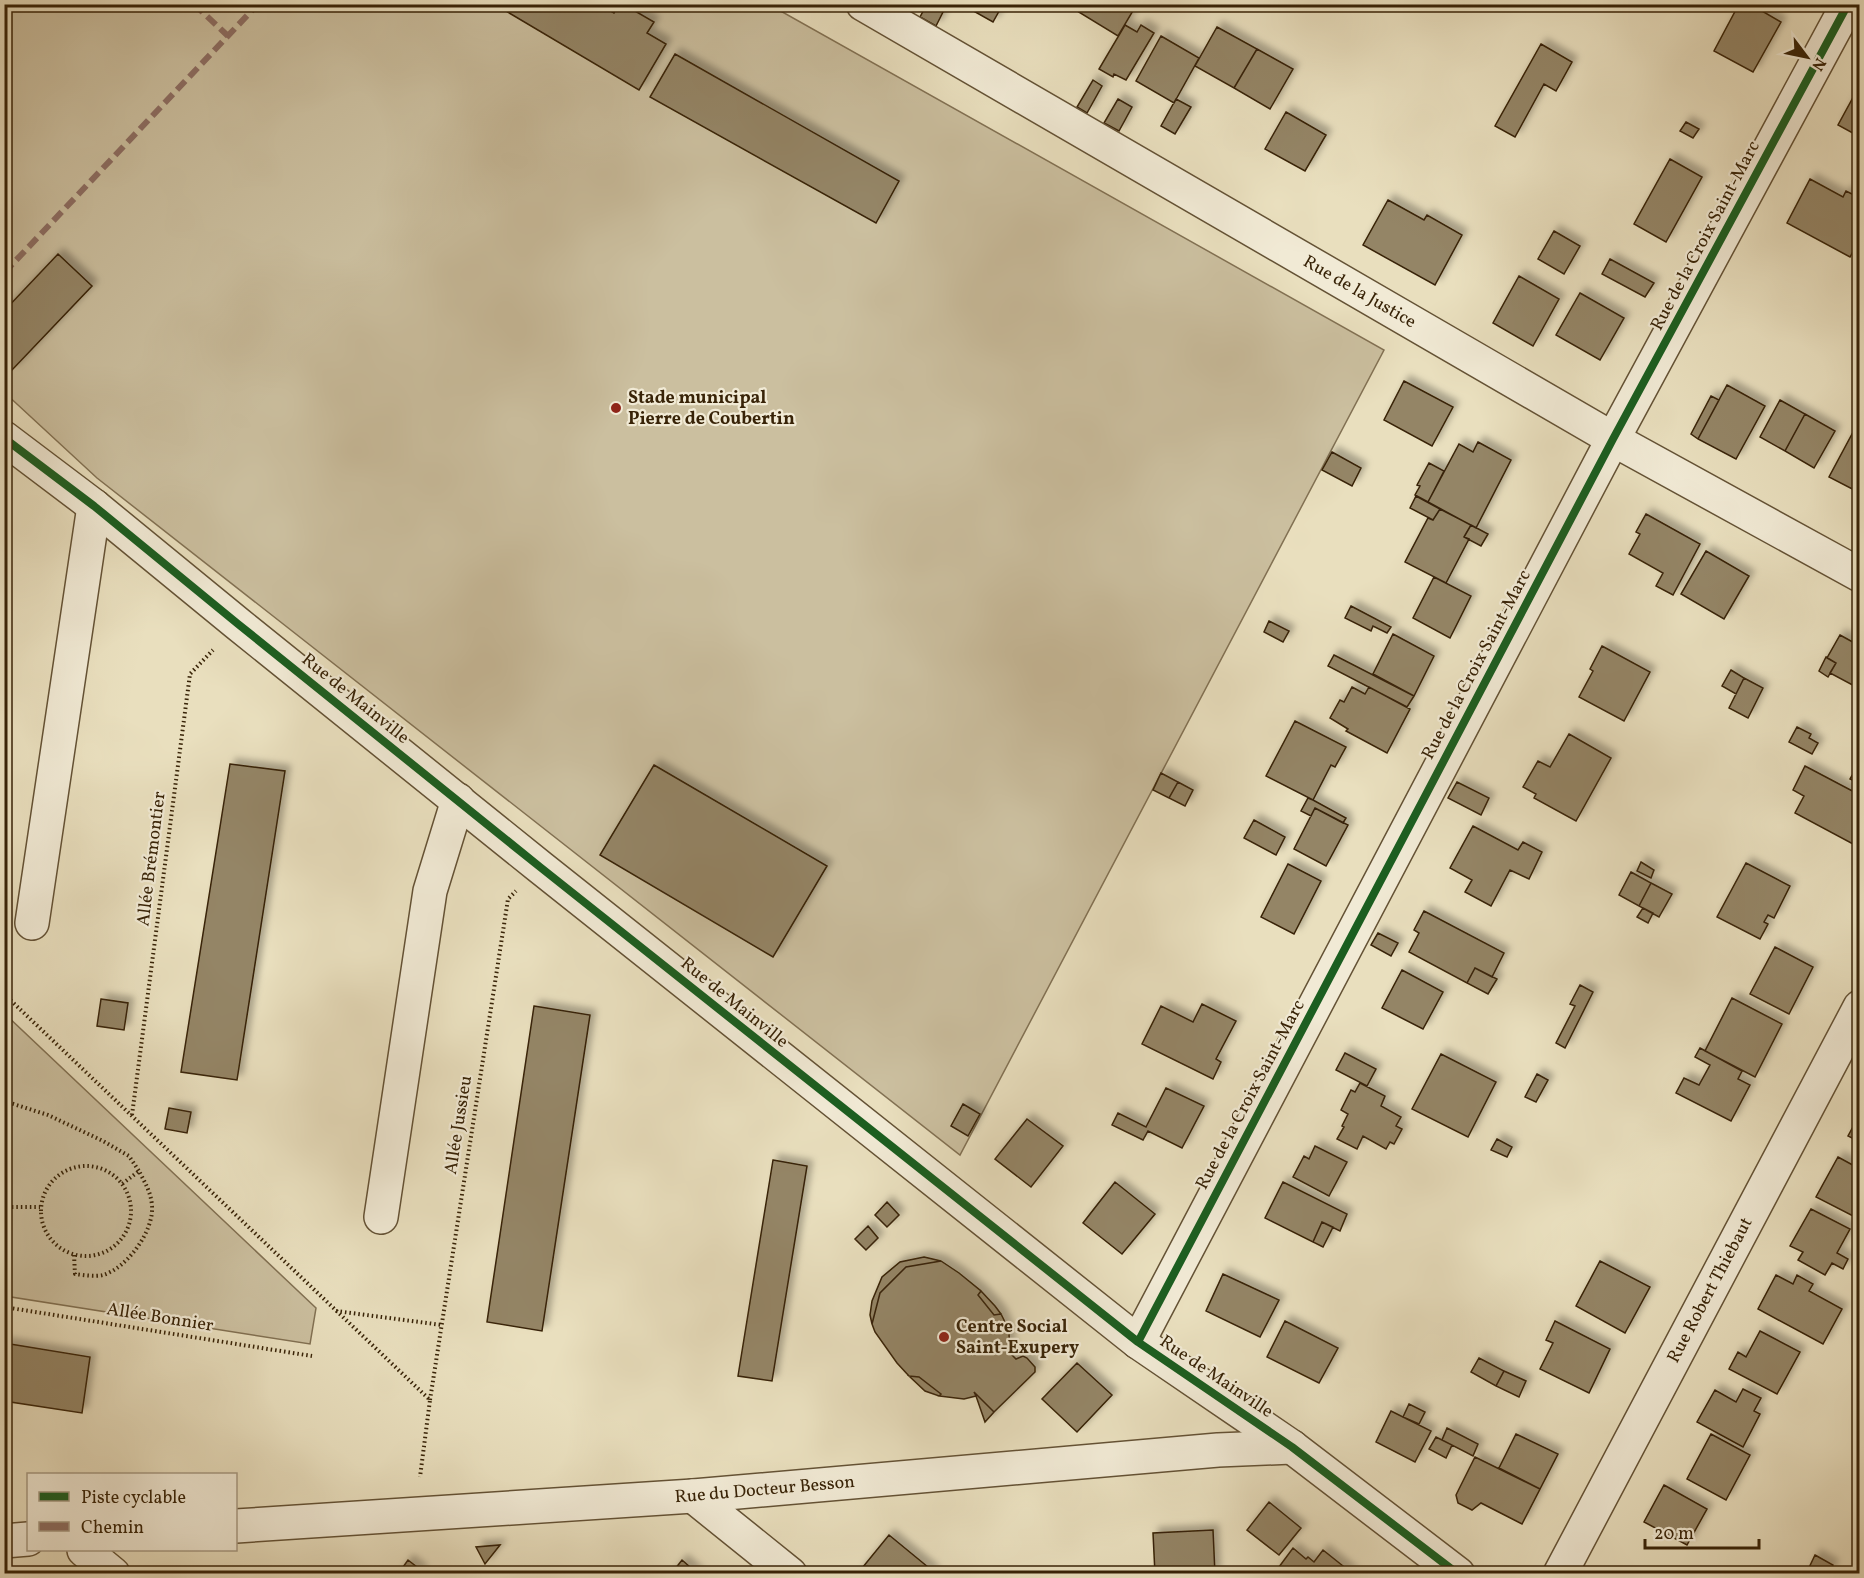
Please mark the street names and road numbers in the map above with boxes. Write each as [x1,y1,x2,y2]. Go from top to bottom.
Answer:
street label: Rue de la Croix Saint-Marc [1645,137,1767,335]
street label: Rue de la Justice [1298,249,1421,335]
street label: Rue de la Croix Saint-Marc [1416,566,1538,764]
street label: Rue de Mainville [296,648,414,750]
street label: Allée Brémontier [131,790,173,928]
street label: Rue de Mainville [675,952,793,1054]
street label: Rue de la Croix Saint-Marc [1190,996,1312,1194]
street label: Allée Jussieu [439,1074,479,1176]
street label: Rue Robert Thiebaut [1661,1213,1759,1367]
street label: Allée Bonnier [105,1297,216,1339]
street label: Rue de Mainville [1154,1330,1278,1424]
street label: Rue du Docteur Besson [674,1469,856,1510]

